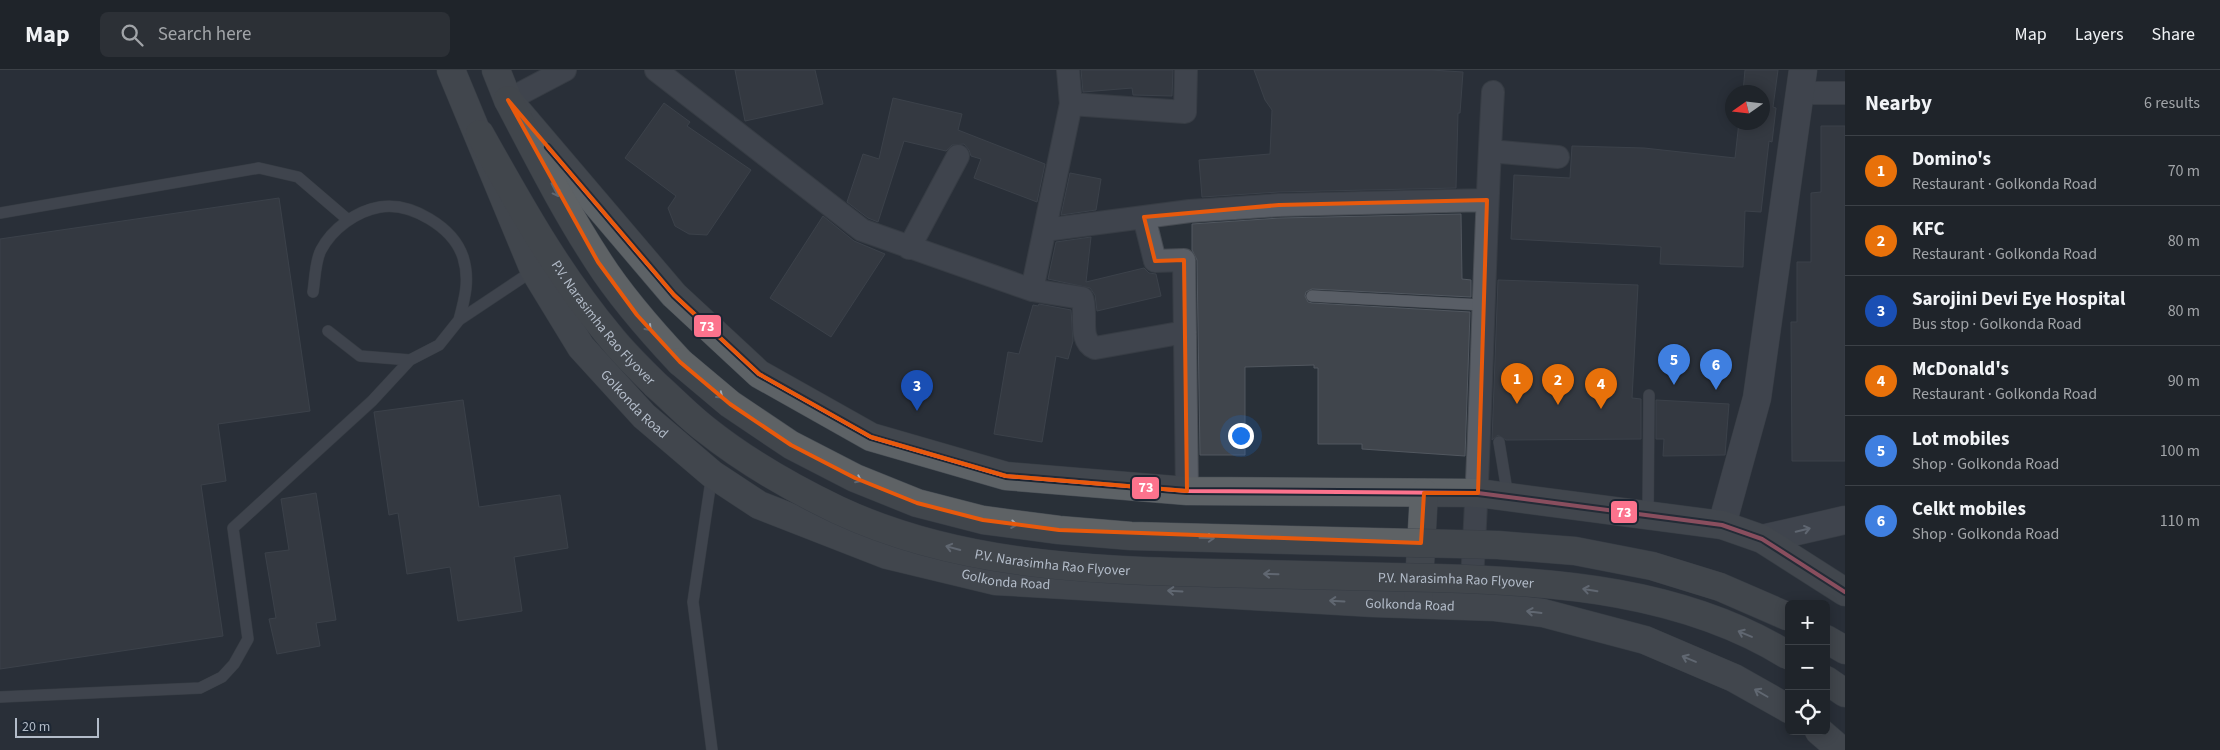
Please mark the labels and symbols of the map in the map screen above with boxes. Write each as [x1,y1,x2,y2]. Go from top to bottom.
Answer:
north arrow [1725,85,1770,130]
one-way arrow [551,182,560,197]
street label: P.V. Narasimha Rao Flyover [546,257,660,390]
line badge: 73 [693,314,722,338]
text: 73 [700,317,714,337]
one-way arrow [640,318,652,331]
pin: 5 [1658,344,1690,385]
pin: 6 [1700,349,1732,390]
pin: 1 [1501,363,1533,404]
pin: 2 [1542,364,1574,405]
street label: Golkonda Road [595,366,672,444]
pin: 4 [1585,368,1617,409]
pin: 3 [901,370,933,411]
one-way arrow [710,388,723,399]
your location [1228,423,1254,449]
one-way arrow [847,473,862,483]
line badge: 73 [1131,476,1160,500]
text: 73 [1139,478,1153,498]
line badge: 73 [1610,500,1638,524]
text: 73 [1617,503,1631,523]
one-way arrow [1002,519,1018,529]
one-way arrow [1795,525,1811,534]
one-way arrow [1199,533,1215,542]
one-way arrow [945,543,961,552]
street label: P.V. Narasimha Rao Flyover [973,544,1131,581]
street label: Golkonda Road [959,564,1051,595]
street label: P.V. Narasimha Rao Flyover [1378,568,1535,594]
one-way arrow [1263,570,1279,579]
one-way arrow [1582,584,1598,594]
one-way arrow [1167,587,1183,596]
street label: Golkonda Road [1365,594,1455,617]
one-way arrow [1329,596,1345,605]
one-way arrow [1527,607,1543,617]
one-way arrow [1738,629,1753,639]
one-way arrow [1682,653,1697,663]
one-way arrow [1755,688,1769,698]
scale bar [15,715,99,738]

